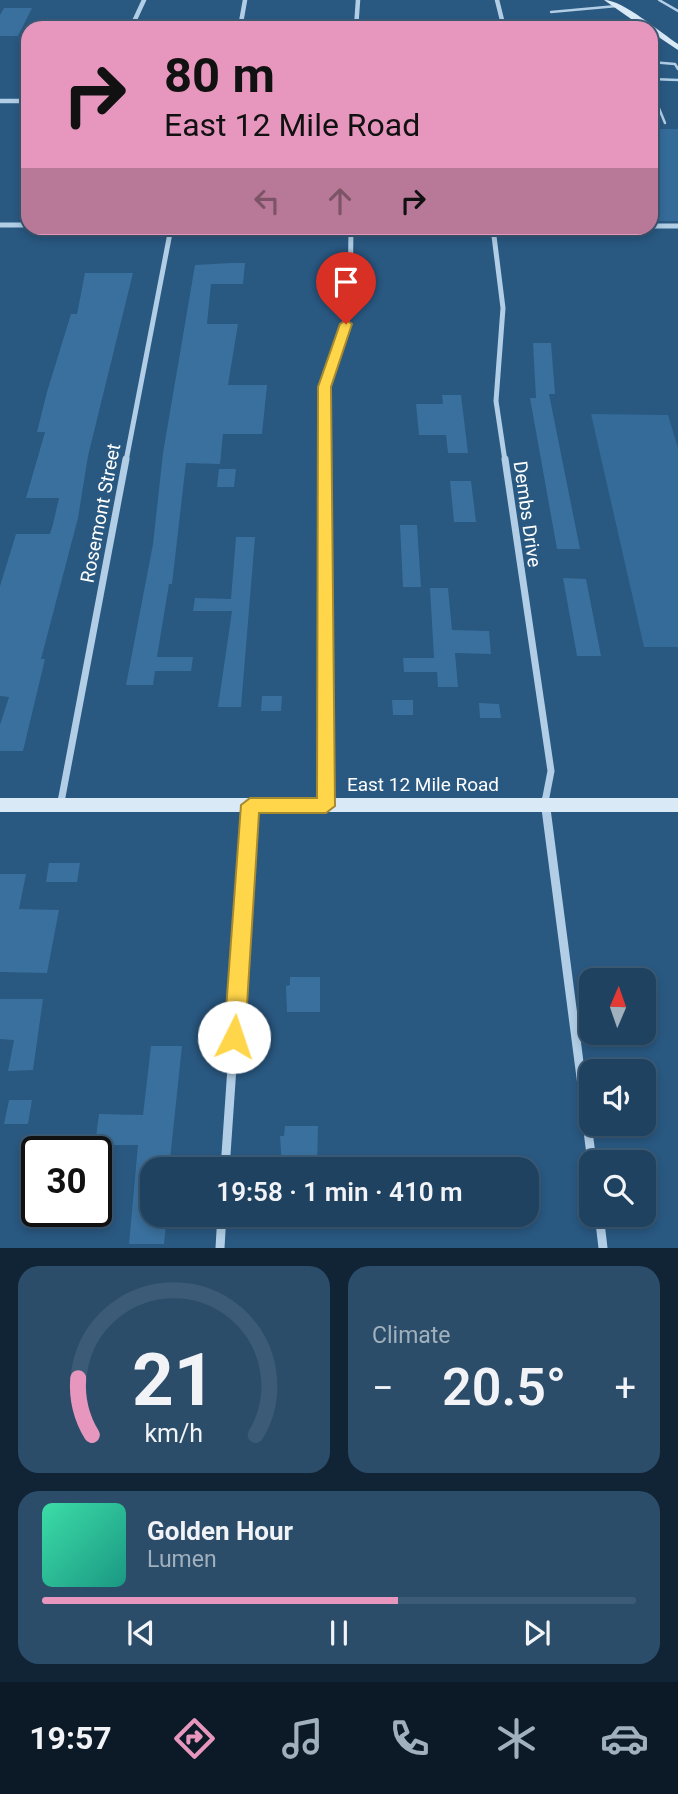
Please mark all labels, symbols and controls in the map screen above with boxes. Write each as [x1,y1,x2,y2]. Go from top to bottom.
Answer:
text: 80 m [164,47,275,104]
icon: right [49,49,140,140]
text: East 12 Mile Road [164,106,420,144]
icon: left [248,182,286,220]
icon: ahead [321,182,359,220]
icon: right [394,182,432,220]
pin [316,252,376,324]
icon: arrive [327,263,365,301]
street label: Rosemont Street [76,441,125,585]
street label: Dembs Drive [509,459,546,569]
street label: East 12 Mile Road [347,773,499,796]
north arrow [579,968,656,1045]
map controls [579,968,656,1227]
position arrow [197,1000,271,1074]
button: sound [579,1059,656,1136]
speed limit sign: 30 [21,1136,112,1227]
button: search [579,1150,656,1227]
text: 19:58 · 1 min · 410 m [216,1177,463,1207]
text: Climate [372,1322,451,1349]
text: 21 [132,1338,216,1424]
text: 20.5° [442,1357,566,1418]
text: − [372,1366,394,1410]
text: + [614,1366,636,1410]
text: km/h [145,1419,203,1448]
text: Golden Hour [147,1516,293,1546]
text: Lumen [147,1546,217,1573]
icon: previous [122,1614,160,1652]
icon: pause [320,1614,358,1652]
icon: next [518,1614,556,1652]
icon: directions [170,1714,219,1763]
icon: music [278,1714,327,1763]
icon: phone [385,1714,434,1763]
icon: climate [492,1714,541,1763]
icon: car [600,1714,649,1763]
text: 19:57 [29,1719,112,1757]

